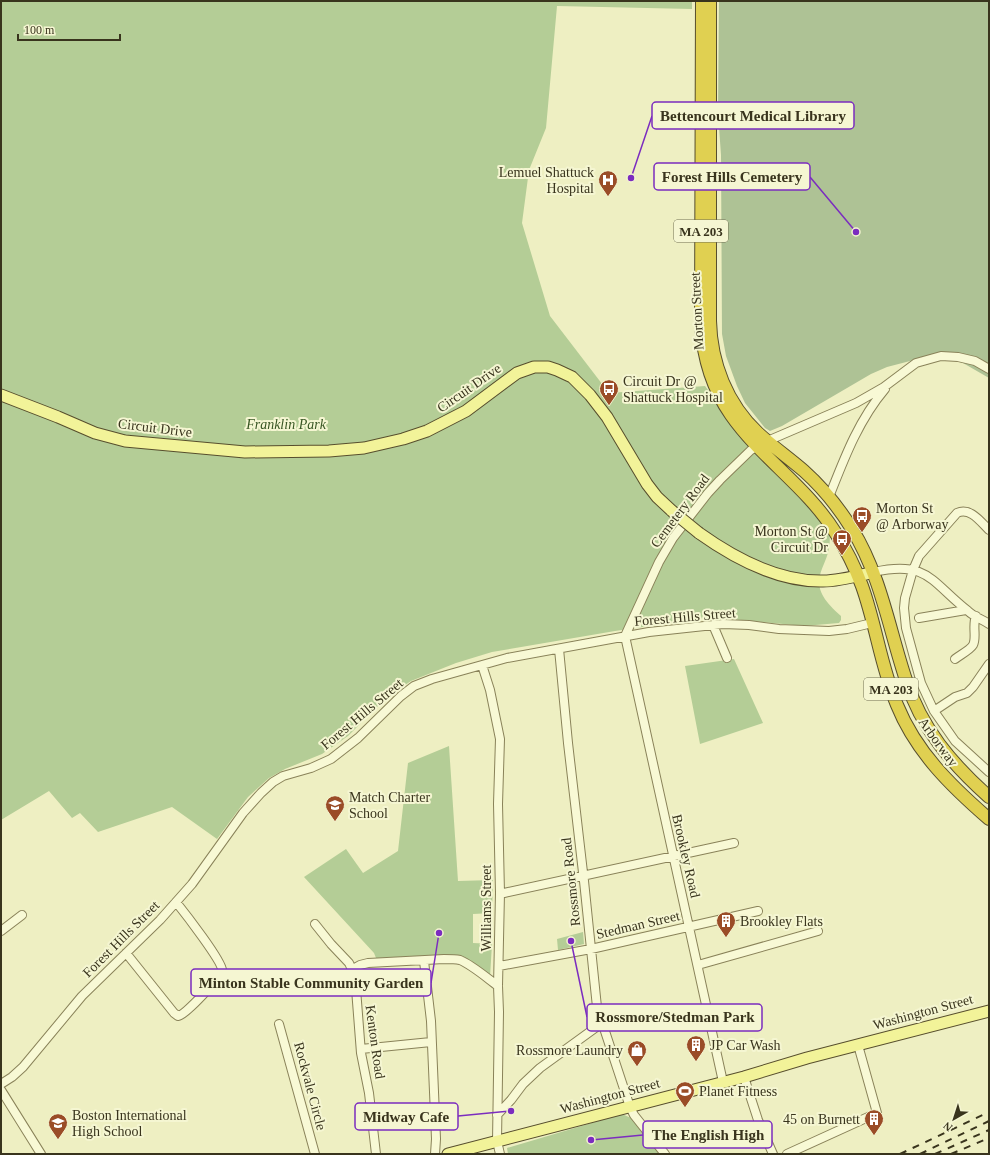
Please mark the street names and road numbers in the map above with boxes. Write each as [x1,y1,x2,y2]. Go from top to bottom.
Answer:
road number: MA 203 [674,220,728,242]
street label: Morton Street [687,271,707,350]
street label: Circuit Drive [434,361,504,415]
street label: Circuit Drive [117,416,193,440]
street label: Cemetery Road [648,472,712,550]
street label: Forest Hills Street [634,605,737,629]
street label: Forest Hills Street [318,675,406,752]
road number: MA 203 [864,678,918,700]
street label: Arborway [915,715,961,769]
street label: Brookley Road [669,813,703,899]
street label: Rossmore Road [559,837,583,927]
street label: Williams Street [479,864,494,951]
street label: Forest Hills Street [80,898,162,980]
street label: Stedman Street [595,908,681,942]
street label: Washington Street [871,991,975,1033]
street label: Kenton Road [362,1004,388,1080]
street label: Rockvale Circle [291,1040,329,1132]
street label: Washington Street [558,1075,662,1117]

